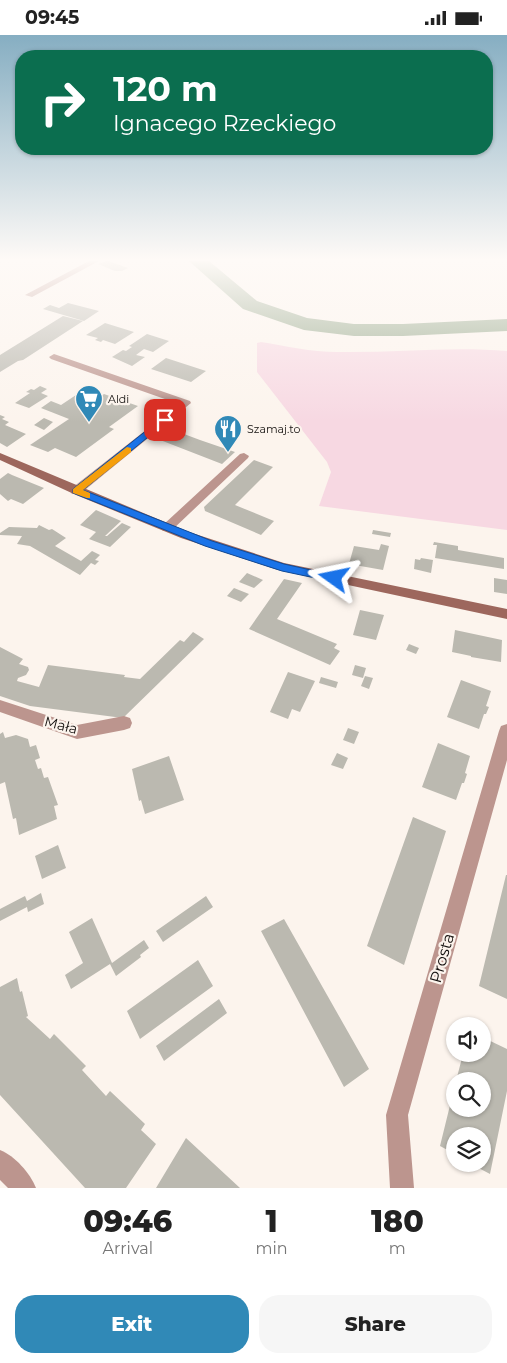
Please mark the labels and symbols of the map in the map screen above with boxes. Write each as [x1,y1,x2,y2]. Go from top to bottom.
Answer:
supermarket icon: Aldi [74,384,104,423]
place label: Aldi [108,392,129,406]
pin [144,399,186,441]
restaurant icon: Szamaj.to [213,414,243,453]
place label: Szamaj.to [247,422,301,436]
position arrow [307,551,359,603]
street label: Mała [42,712,80,738]
street label: Prosta [426,931,458,985]

